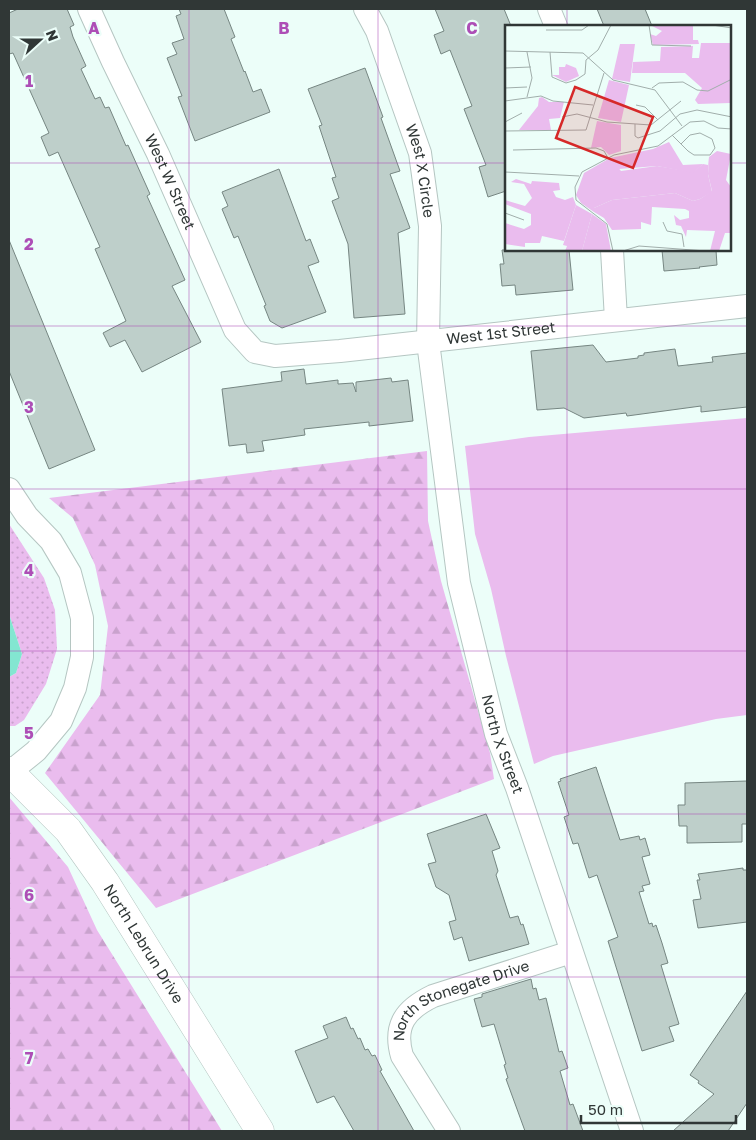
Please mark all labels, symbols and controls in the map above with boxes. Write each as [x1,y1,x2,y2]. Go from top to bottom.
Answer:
north arrow [15,15,65,65]
text: A [88,18,100,38]
text: B [278,18,290,38]
text: C [466,18,478,38]
inset map [505,25,731,251]
text: N [43,27,62,43]
text: 1 [25,71,33,91]
street label: West X Circle [402,121,439,219]
street label: West W Street [142,131,200,232]
text: 2 [24,234,34,254]
street label: West 1st Street [445,317,556,347]
text: 3 [24,397,34,417]
text: 4 [24,560,34,580]
street label: North X Street [479,692,528,796]
text: 5 [24,723,34,743]
street label: North Lebrun Drive [100,880,188,1006]
text: 6 [24,885,34,905]
street label: North Stonegate Drive [389,956,532,1042]
text: 7 [25,1048,34,1068]
scale bar [581,1092,736,1124]
text: 50 m [588,1100,623,1118]

